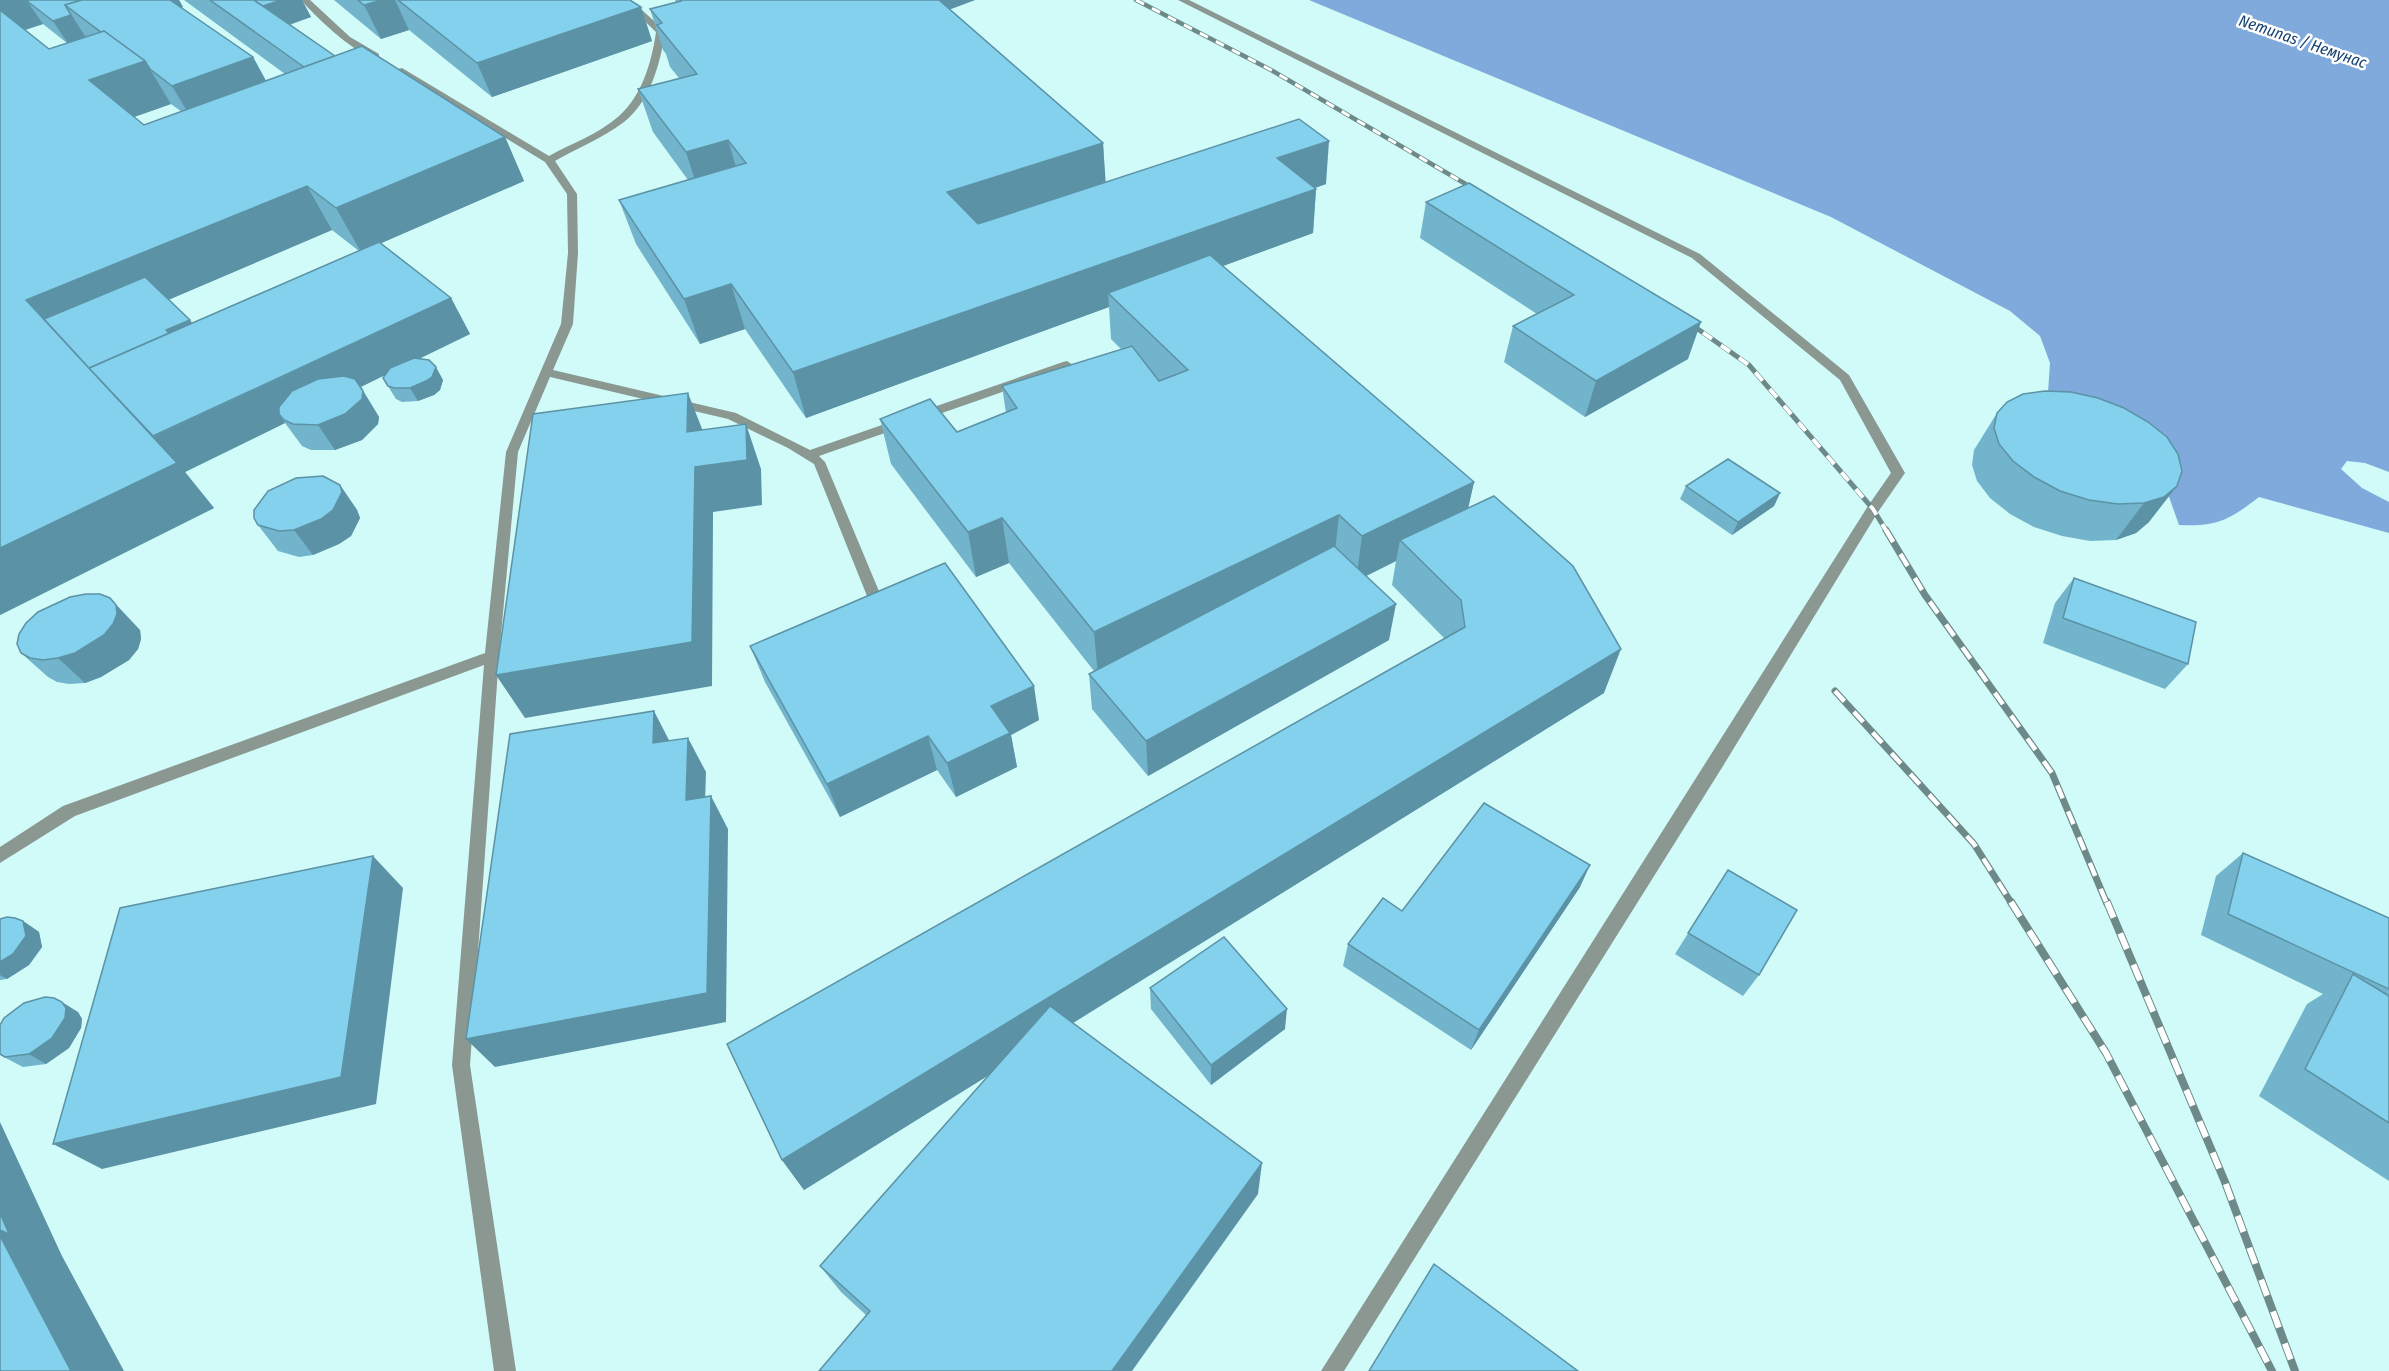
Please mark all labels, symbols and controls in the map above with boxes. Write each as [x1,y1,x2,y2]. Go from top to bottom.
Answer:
water label: Nemunas / Немунас [2237,11,2369,72]

